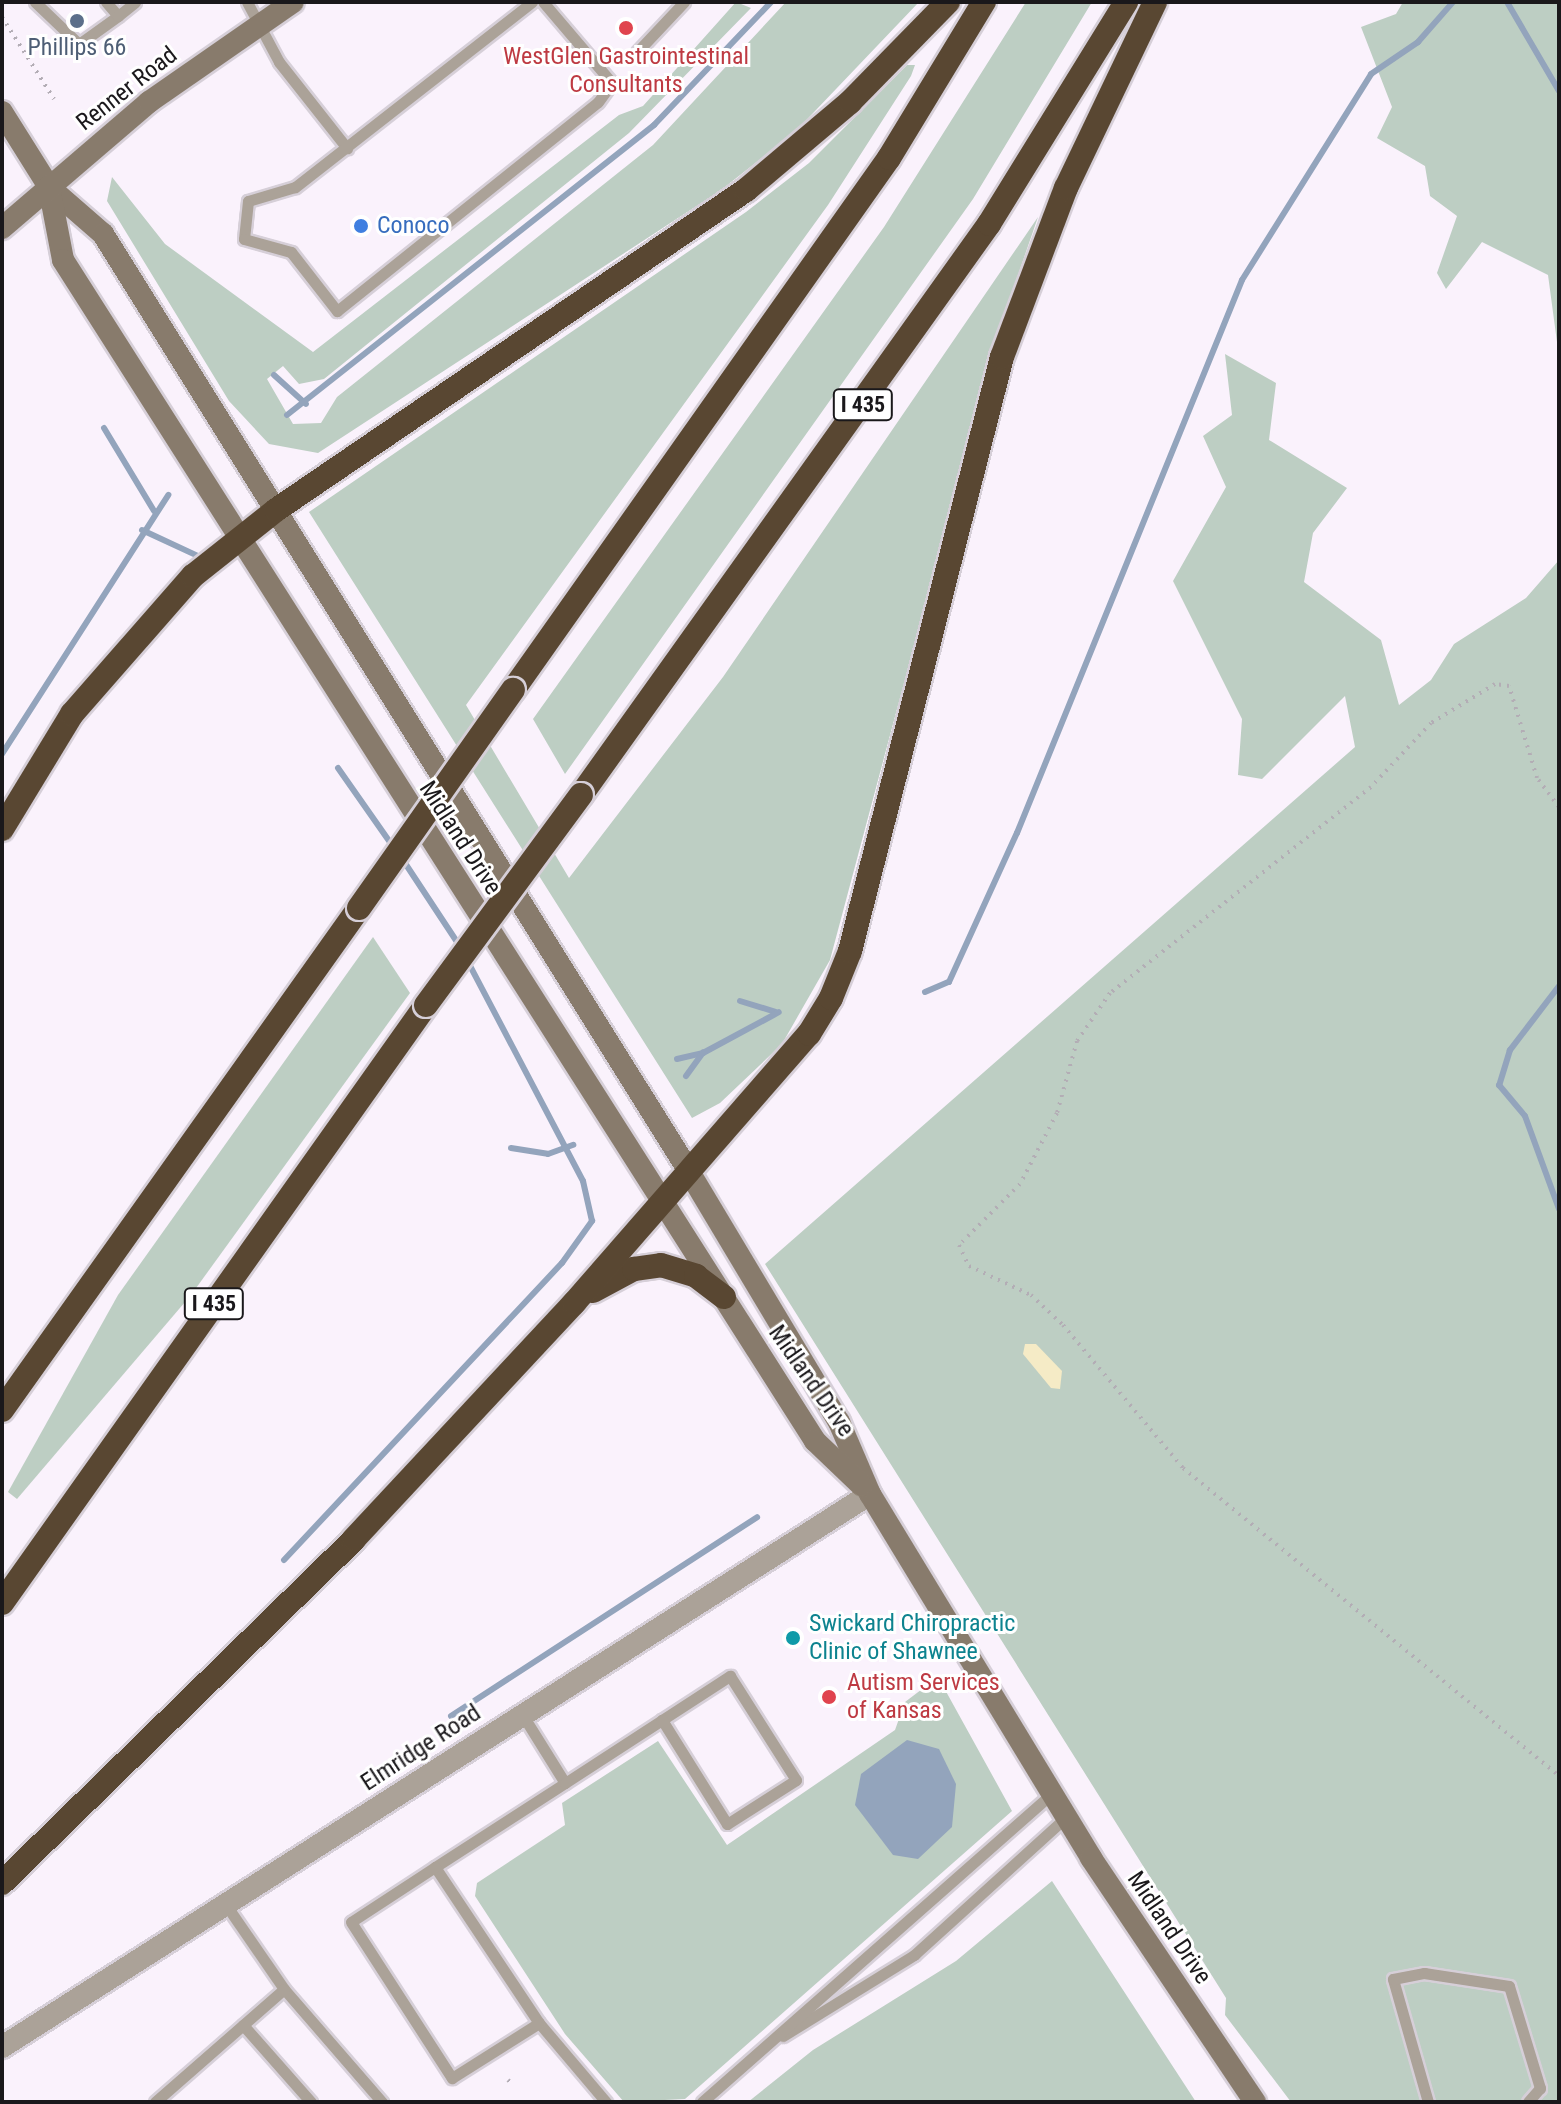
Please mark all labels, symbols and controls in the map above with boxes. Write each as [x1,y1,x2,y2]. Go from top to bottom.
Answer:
marker: Phillips 66 [68,12,86,30]
marker: WestGlen Gastrointestinal Consultants [615,17,637,39]
place label: Phillips 66 [28,34,126,62]
street label: Renner Road [71,41,183,137]
place label: WestGlen Gastrointestinal Consultants [503,43,749,99]
place label: Conoco [377,212,449,240]
marker: Conoco [352,217,370,235]
road number: I 435 [831,387,895,423]
street label: Midland Drive [413,776,507,900]
road number: I 435 [182,1286,246,1322]
street label: Midland Drive [762,1320,860,1442]
place label: Swickard Chiropractic Clinic of Shawnee [809,1610,1015,1666]
marker: Swickard Chiropractic Clinic of Shawnee [784,1629,802,1647]
place label: Autism Services of Kansas [847,1669,1000,1725]
marker: Autism Services of Kansas [818,1686,840,1708]
street label: Elmridge Road [356,1699,486,1797]
street label: Midland Drive [1121,1866,1217,1990]

